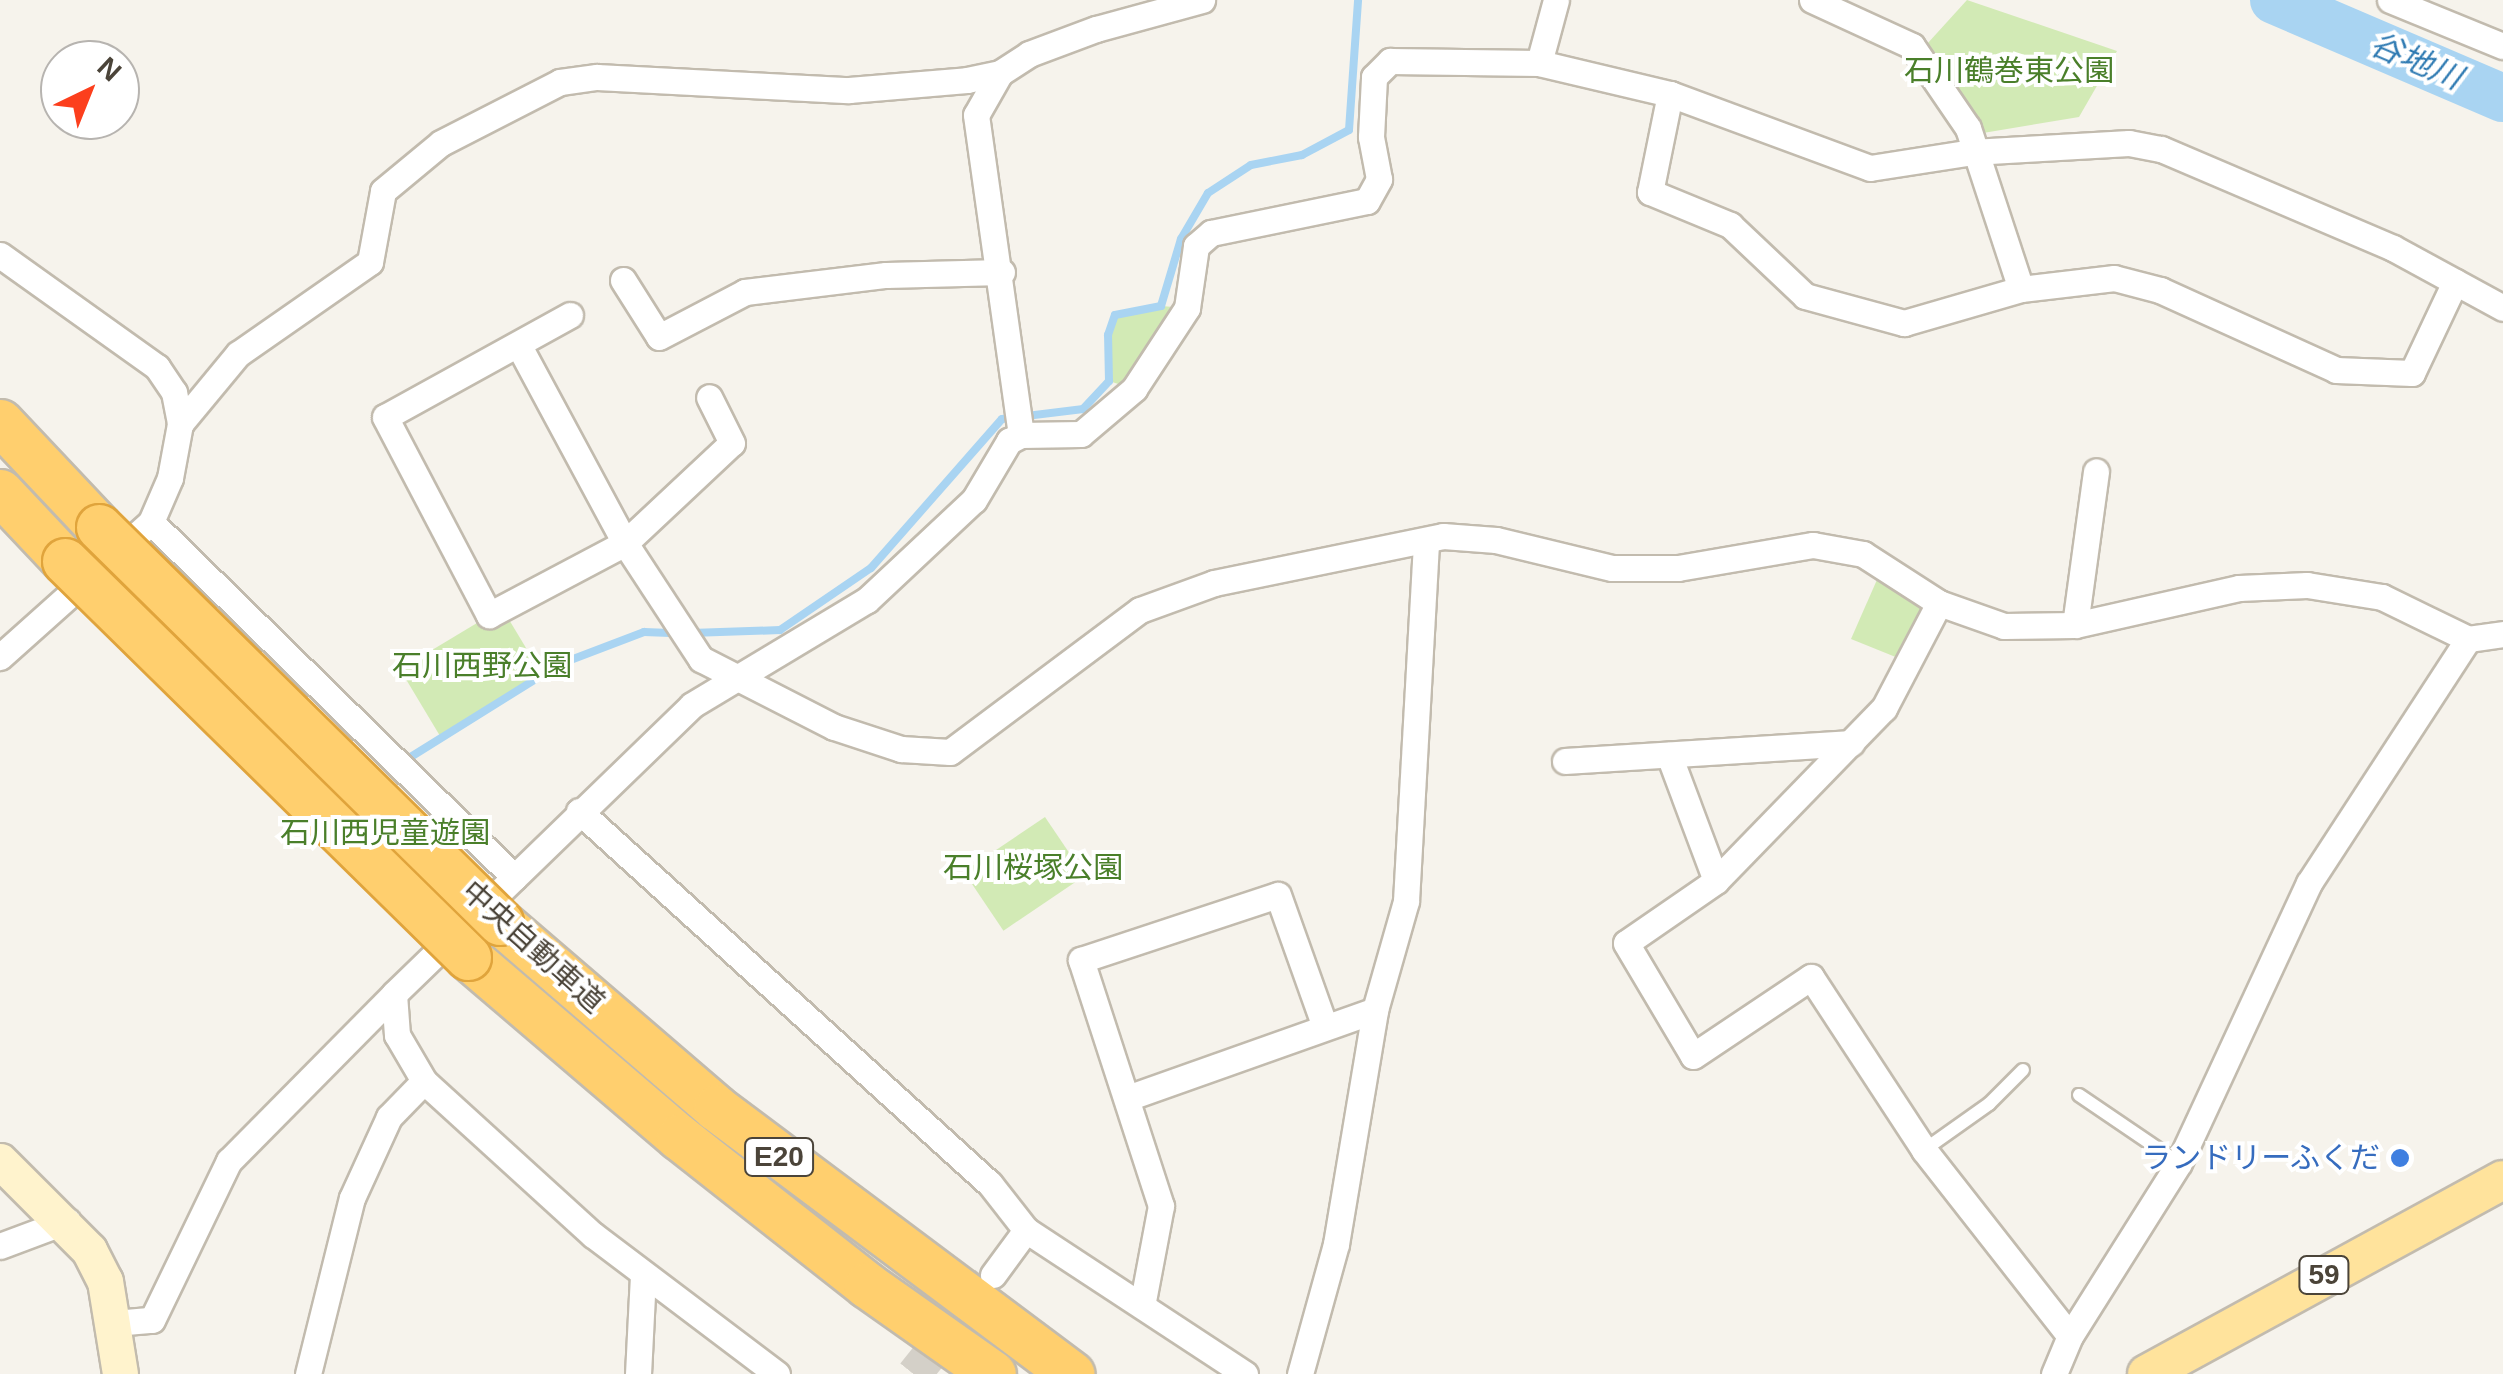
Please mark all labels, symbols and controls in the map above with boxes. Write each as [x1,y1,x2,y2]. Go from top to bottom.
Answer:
water label: 谷地川 [2364,25,2468,97]
north arrow [40,40,140,140]
text: N [91,51,127,87]
park label: 石川鶴巻東公園 [1904,53,2114,89]
park label: 石川西野公園 [392,648,572,684]
park label: 石川西児童遊園 [280,815,490,851]
park label: 石川桜塚公園 [943,850,1123,886]
street label: 中央自動車道 [454,873,612,1021]
road number: E20 [744,1134,814,1180]
place label: ランドリーふくだ [2140,1140,2380,1176]
marker: ランドリーふくだ [2389,1147,2411,1169]
road number: 59 [2296,1252,2352,1298]

